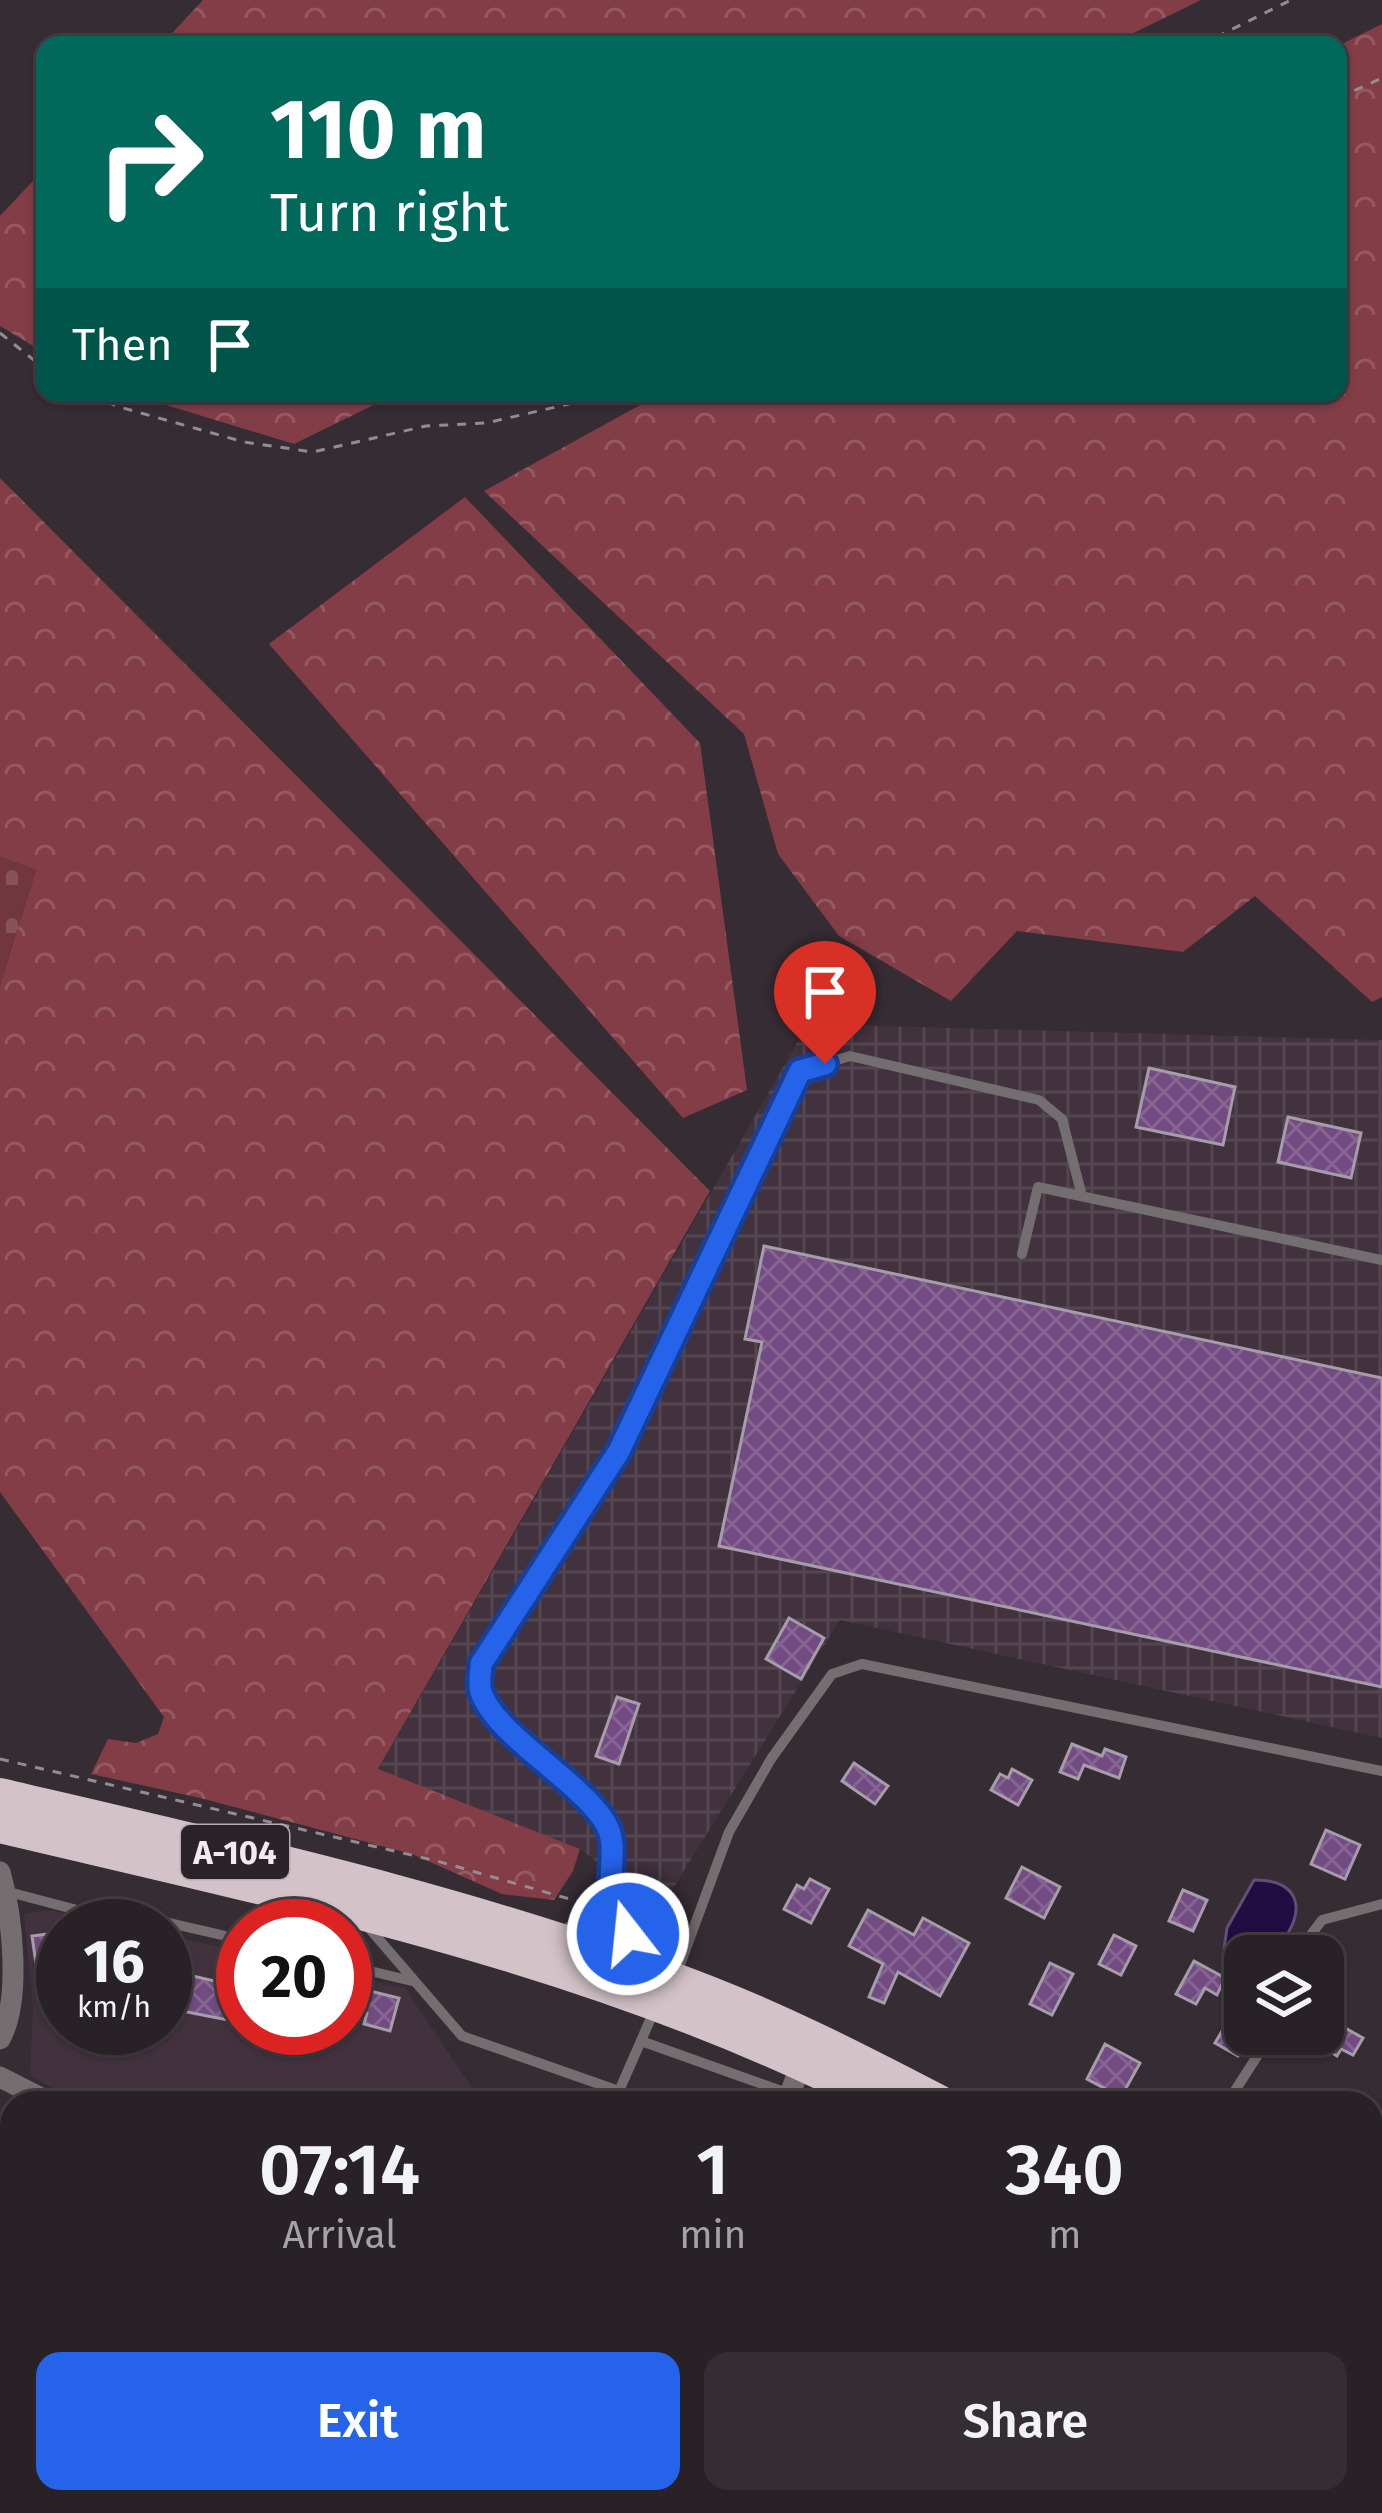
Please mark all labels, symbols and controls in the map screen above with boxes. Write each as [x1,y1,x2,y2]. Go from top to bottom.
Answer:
text: 110 m [270,79,486,180]
icon: right [72,84,228,240]
text: Turn right [270,181,509,245]
icon: arrive [197,312,263,378]
text: Then [72,318,173,372]
pin [774,941,876,1064]
icon: arrive [792,959,858,1025]
road number: А-104 [181,1825,289,1879]
position arrow [565,1871,691,1997]
speed limit sign: 20 [216,1899,372,2055]
text: 16 [83,1926,145,1998]
map controls [1224,1935,1344,2055]
button: layers [1224,1935,1344,2055]
text: km/h [77,1989,151,2025]
text: 07:14 [259,2127,420,2213]
text: 1 [696,2127,729,2213]
text: 340 [1005,2127,1124,2213]
text: Arrival [282,2212,397,2258]
text: min [679,2212,746,2258]
text: m [1048,2212,1081,2258]
button: Exit [36,2352,680,2490]
button: Share [704,2352,1347,2490]

